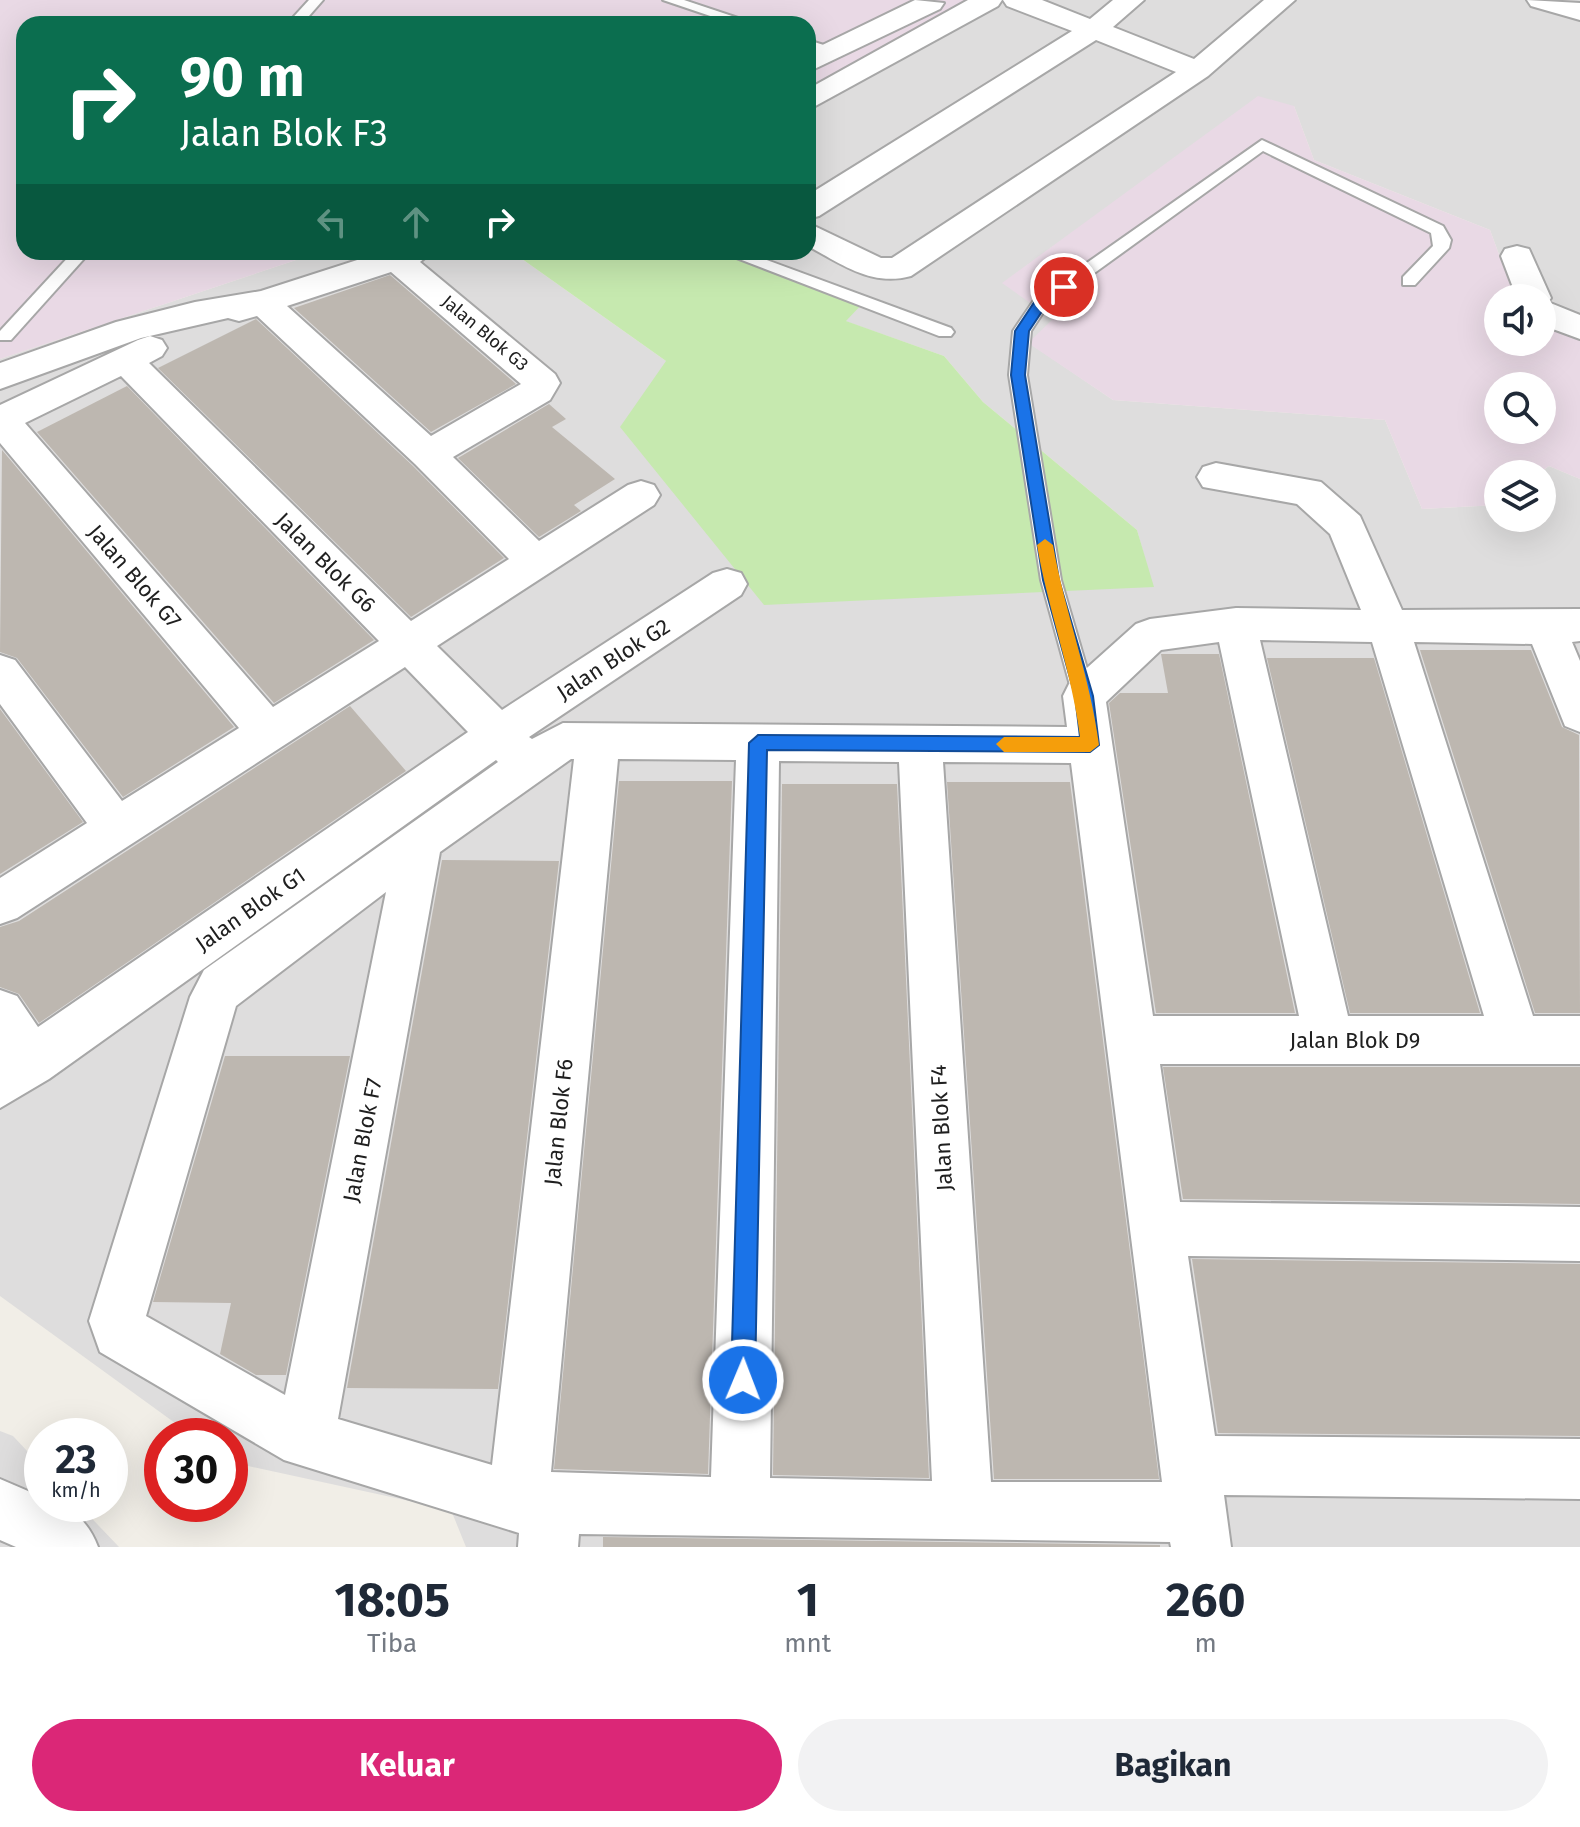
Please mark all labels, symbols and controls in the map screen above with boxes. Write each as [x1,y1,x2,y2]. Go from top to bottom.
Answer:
text: 90 m [180,44,305,111]
icon: right [48,48,152,152]
text: Jalan Blok F3 [180,112,388,156]
icon: left [310,200,354,244]
icon: ahead [394,200,438,244]
icon: right [478,200,522,244]
pin [1030,253,1098,321]
icon: arrive [1042,265,1086,309]
map controls [1484,284,1556,532]
button: sound [1484,284,1556,356]
street label: Jalan Blok G3 [437,290,533,376]
button: search [1484,372,1556,444]
button: layers [1484,460,1556,532]
street label: Jalan Blok G6 [270,507,381,618]
street label: Jalan Blok G7 [82,519,187,634]
street label: Jalan Blok G2 [552,613,675,706]
street label: Jalan Blok G1 [190,862,310,957]
street label: Jalan Blok D9 [1290,1027,1420,1054]
street label: Jalan Blok F6 [538,1057,579,1187]
street label: Jalan Blok F4 [925,1064,958,1192]
street label: Jalan Blok F7 [337,1076,388,1204]
position arrow [701,1338,785,1422]
speed limit sign: 30 [144,1418,248,1522]
text: 23 [55,1436,97,1484]
text: km/h [51,1478,101,1502]
text: 18:05 [334,1571,450,1629]
text: 1 [797,1571,819,1629]
text: 260 [1166,1571,1246,1629]
text: Tiba [367,1628,417,1659]
text: mnt [784,1628,831,1659]
text: m [1194,1628,1217,1659]
button: Keluar [32,1719,782,1811]
button: Bagikan [798,1719,1548,1811]

